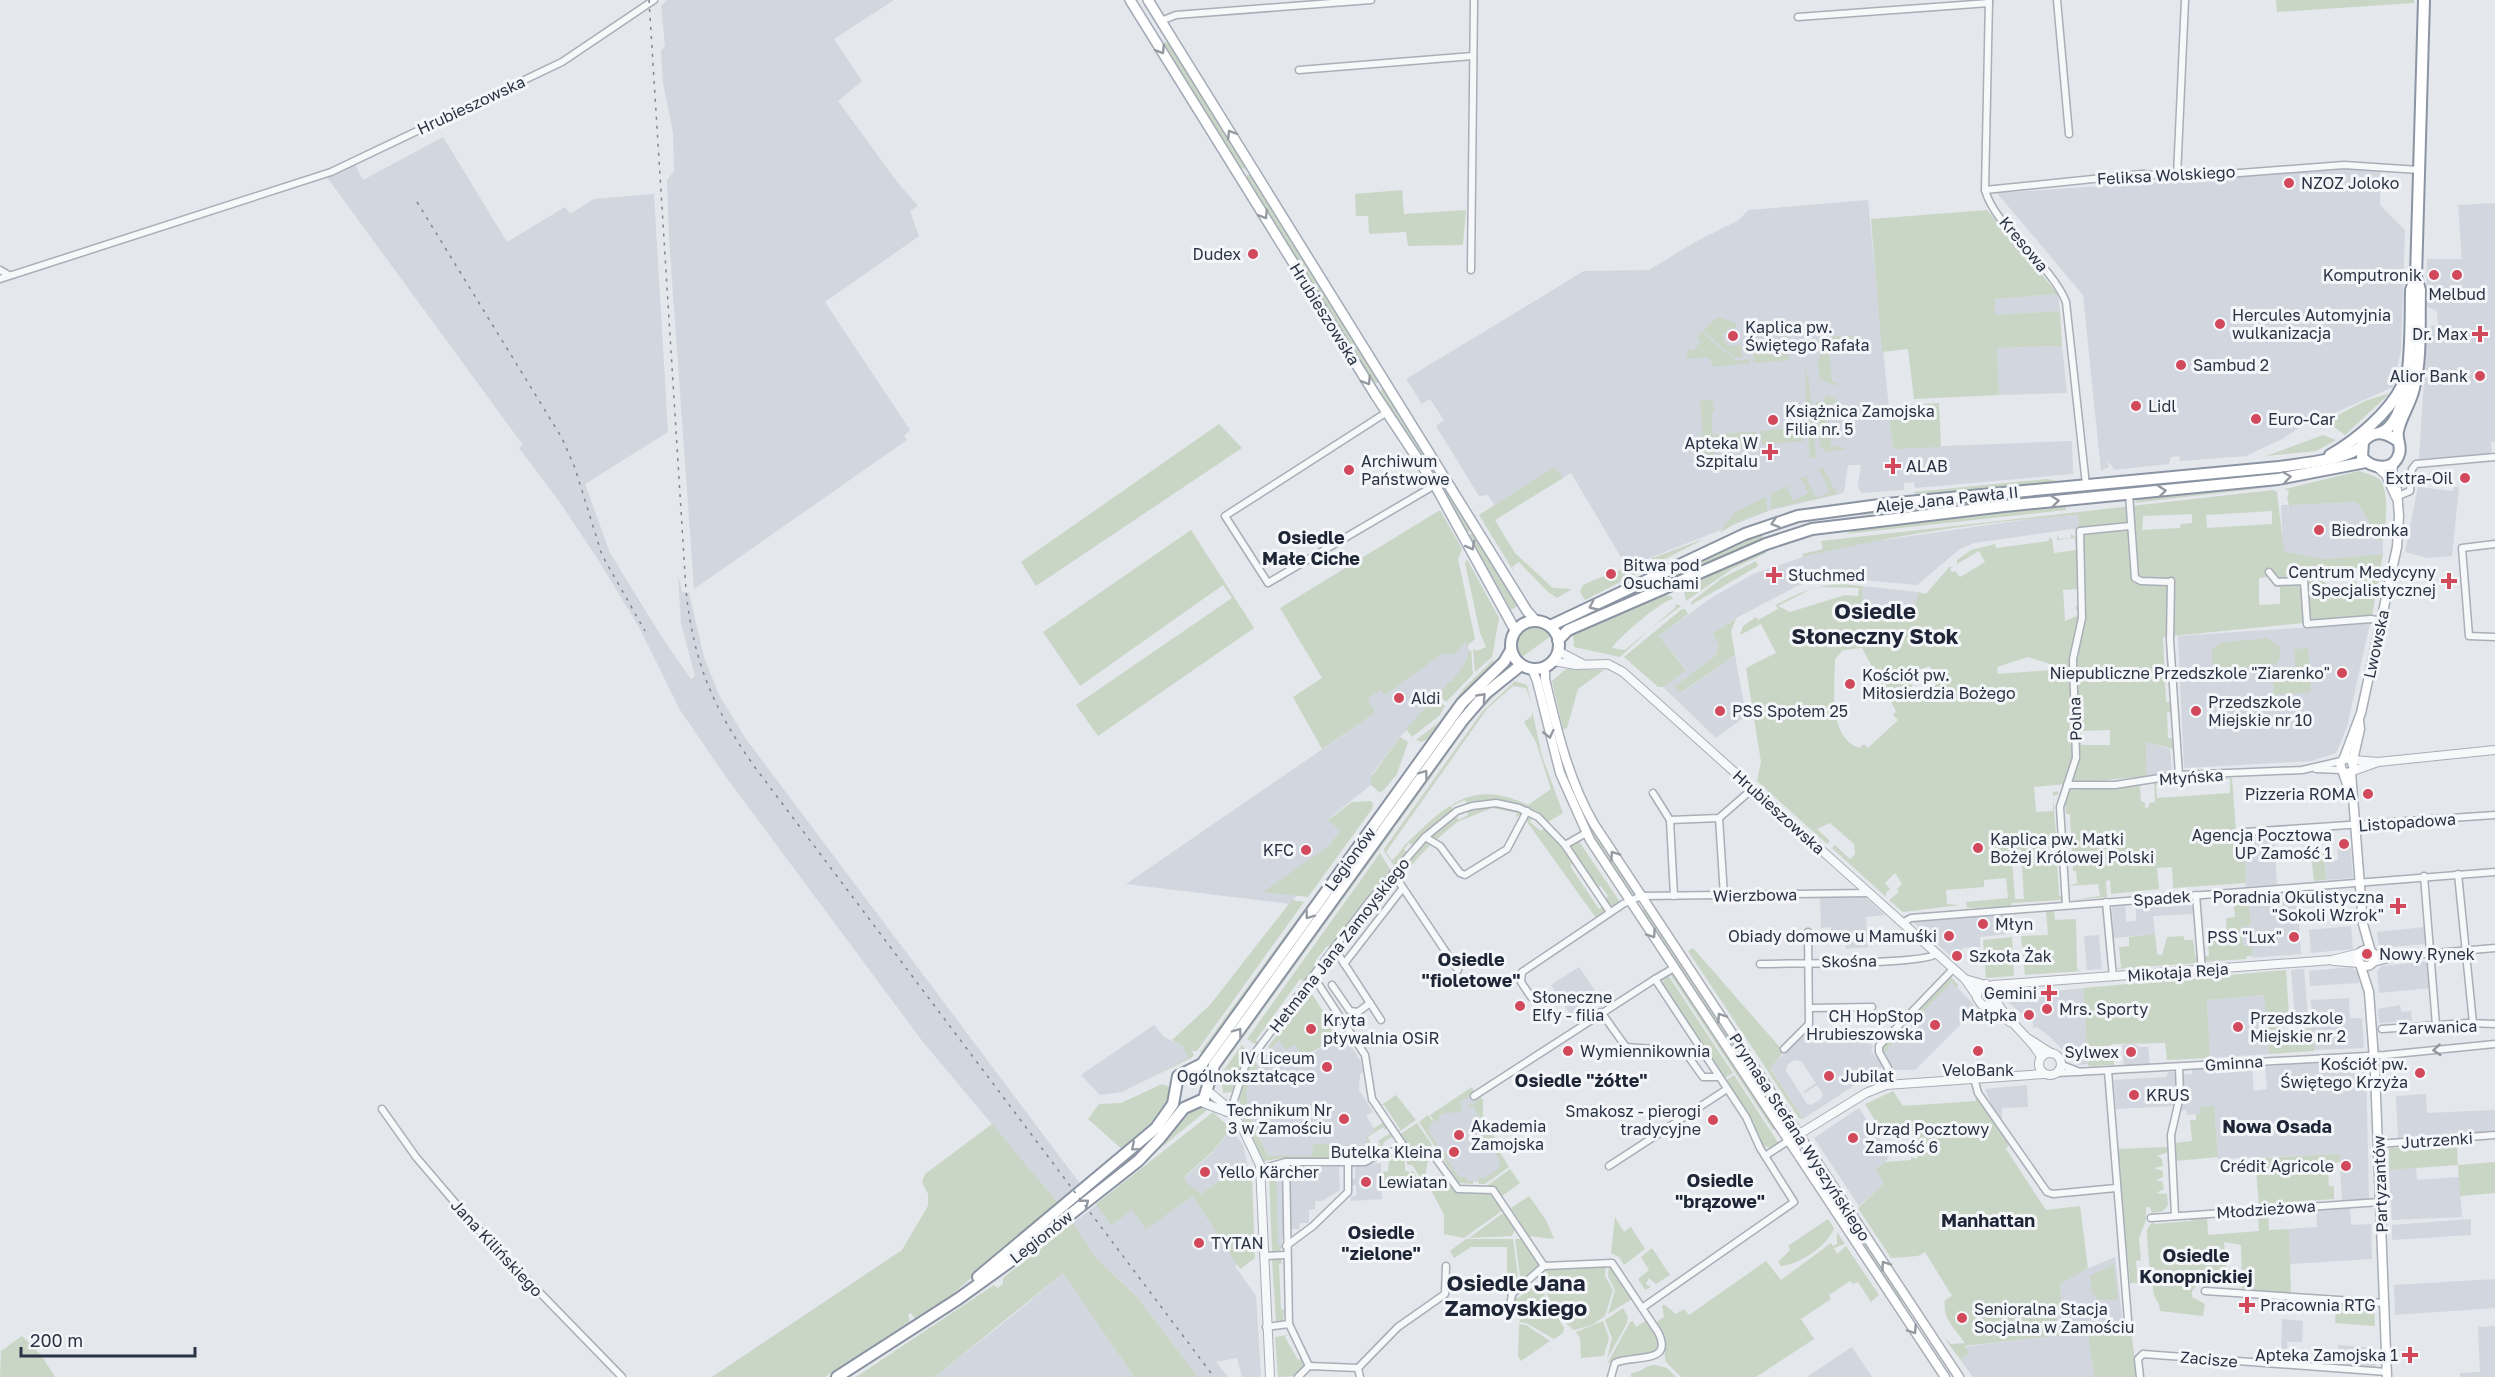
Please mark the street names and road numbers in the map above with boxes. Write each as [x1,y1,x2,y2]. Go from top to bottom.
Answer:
street label: Hrubieszowska [414,71,528,139]
street label: Feliksa Wolskiego [2096,161,2236,189]
street label: Kresowa [1995,212,2053,276]
street label: Hrubieszowska [1286,259,1364,369]
street label: Aleje Jana Pawła II [1874,482,2020,516]
street label: Lwowska [2359,608,2393,680]
street label: Polna [2064,697,2086,741]
street label: Hrubieszowska [1729,765,1829,859]
street label: Młyńska [2158,765,2224,789]
street label: Listopadowa [2358,809,2456,835]
street label: Legionów [1320,823,1380,895]
street label: Hetmana Jana Zamoyskiego [1265,854,1413,1036]
street label: Wierzbowa [1713,884,1797,906]
street label: Spadek [2133,886,2191,910]
street label: Skośna [1821,951,1877,971]
street label: Mikołaja Reja [2127,958,2229,986]
street label: Zarwanica [2398,1016,2478,1038]
street label: Prymasa Stefana Wyszyńskiego [1725,1029,1875,1245]
street label: Gminna [2204,1051,2264,1075]
street label: Jutrzenki [2400,1128,2474,1152]
street label: Partyzantów [2368,1135,2392,1233]
street label: Jana Kilińskiego [447,1195,547,1301]
street label: Młodzieżowa [2216,1196,2316,1222]
street label: Legionów [1006,1206,1076,1268]
street label: Zacisze [2179,1347,2239,1371]

